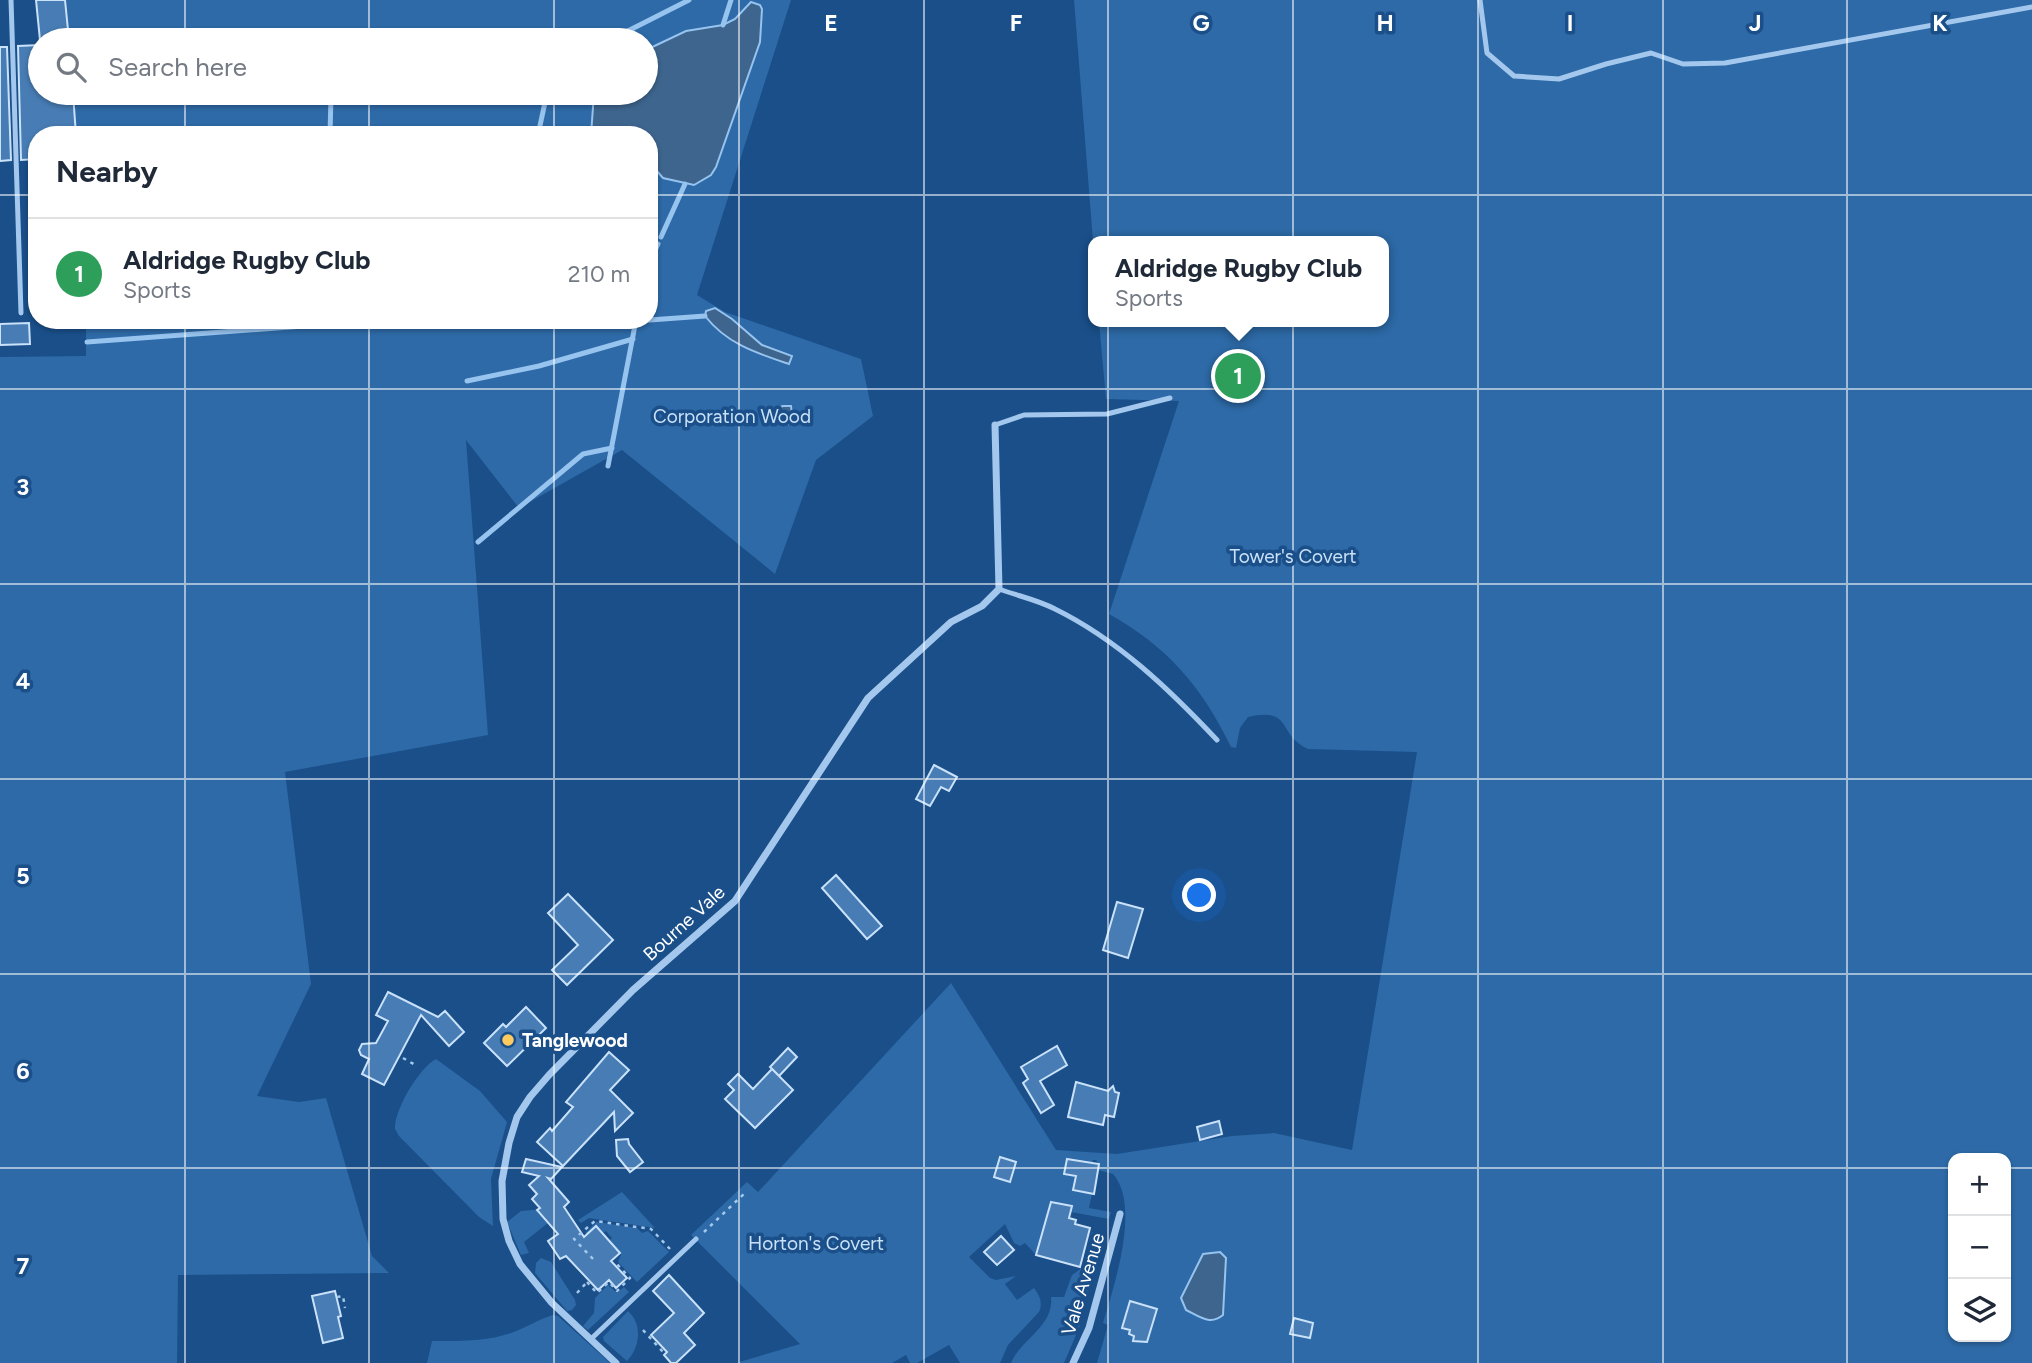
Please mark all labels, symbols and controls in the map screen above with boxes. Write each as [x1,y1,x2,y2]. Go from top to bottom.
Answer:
text: E [824,9,838,37]
text: F [1010,9,1023,37]
text: G [1192,9,1210,37]
text: H [1376,9,1394,37]
text: I [1567,9,1573,37]
text: J [1749,9,1761,37]
text: K [1932,9,1948,37]
search box [28,28,658,105]
icon: search [52,48,90,86]
text: Search here [108,51,247,83]
text: Nearby [56,153,158,190]
popup [1088,236,1389,327]
text: Aldridge Rugby Club [123,244,371,276]
text: Aldridge Rugby Club [1115,252,1362,284]
text: 1 [74,260,84,288]
text: 210 m [568,260,630,288]
text: Sports [123,276,191,304]
text: Sports [1115,284,1183,312]
pin: 1 [1215,350,1261,402]
park label: Corporation Wood [653,405,811,428]
text: 3 [17,473,29,501]
park label: Tower's Covert [1229,545,1357,568]
text: 4 [16,667,30,695]
text: 5 [16,862,30,890]
your location [1182,878,1216,912]
street label: Bourne Vale [638,880,730,966]
place label: Tanglewood [522,1029,628,1052]
marker: Tanglewood [500,1032,516,1048]
text: 6 [16,1057,30,1085]
map controls [1948,1153,2011,1342]
button: + [1948,1153,2011,1216]
button: − [1948,1216,2011,1279]
street label: Vale Avenue [1057,1230,1109,1338]
park label: Horton's Covert [748,1232,884,1255]
text: 7 [17,1252,30,1280]
button: layers [1948,1279,2011,1342]

